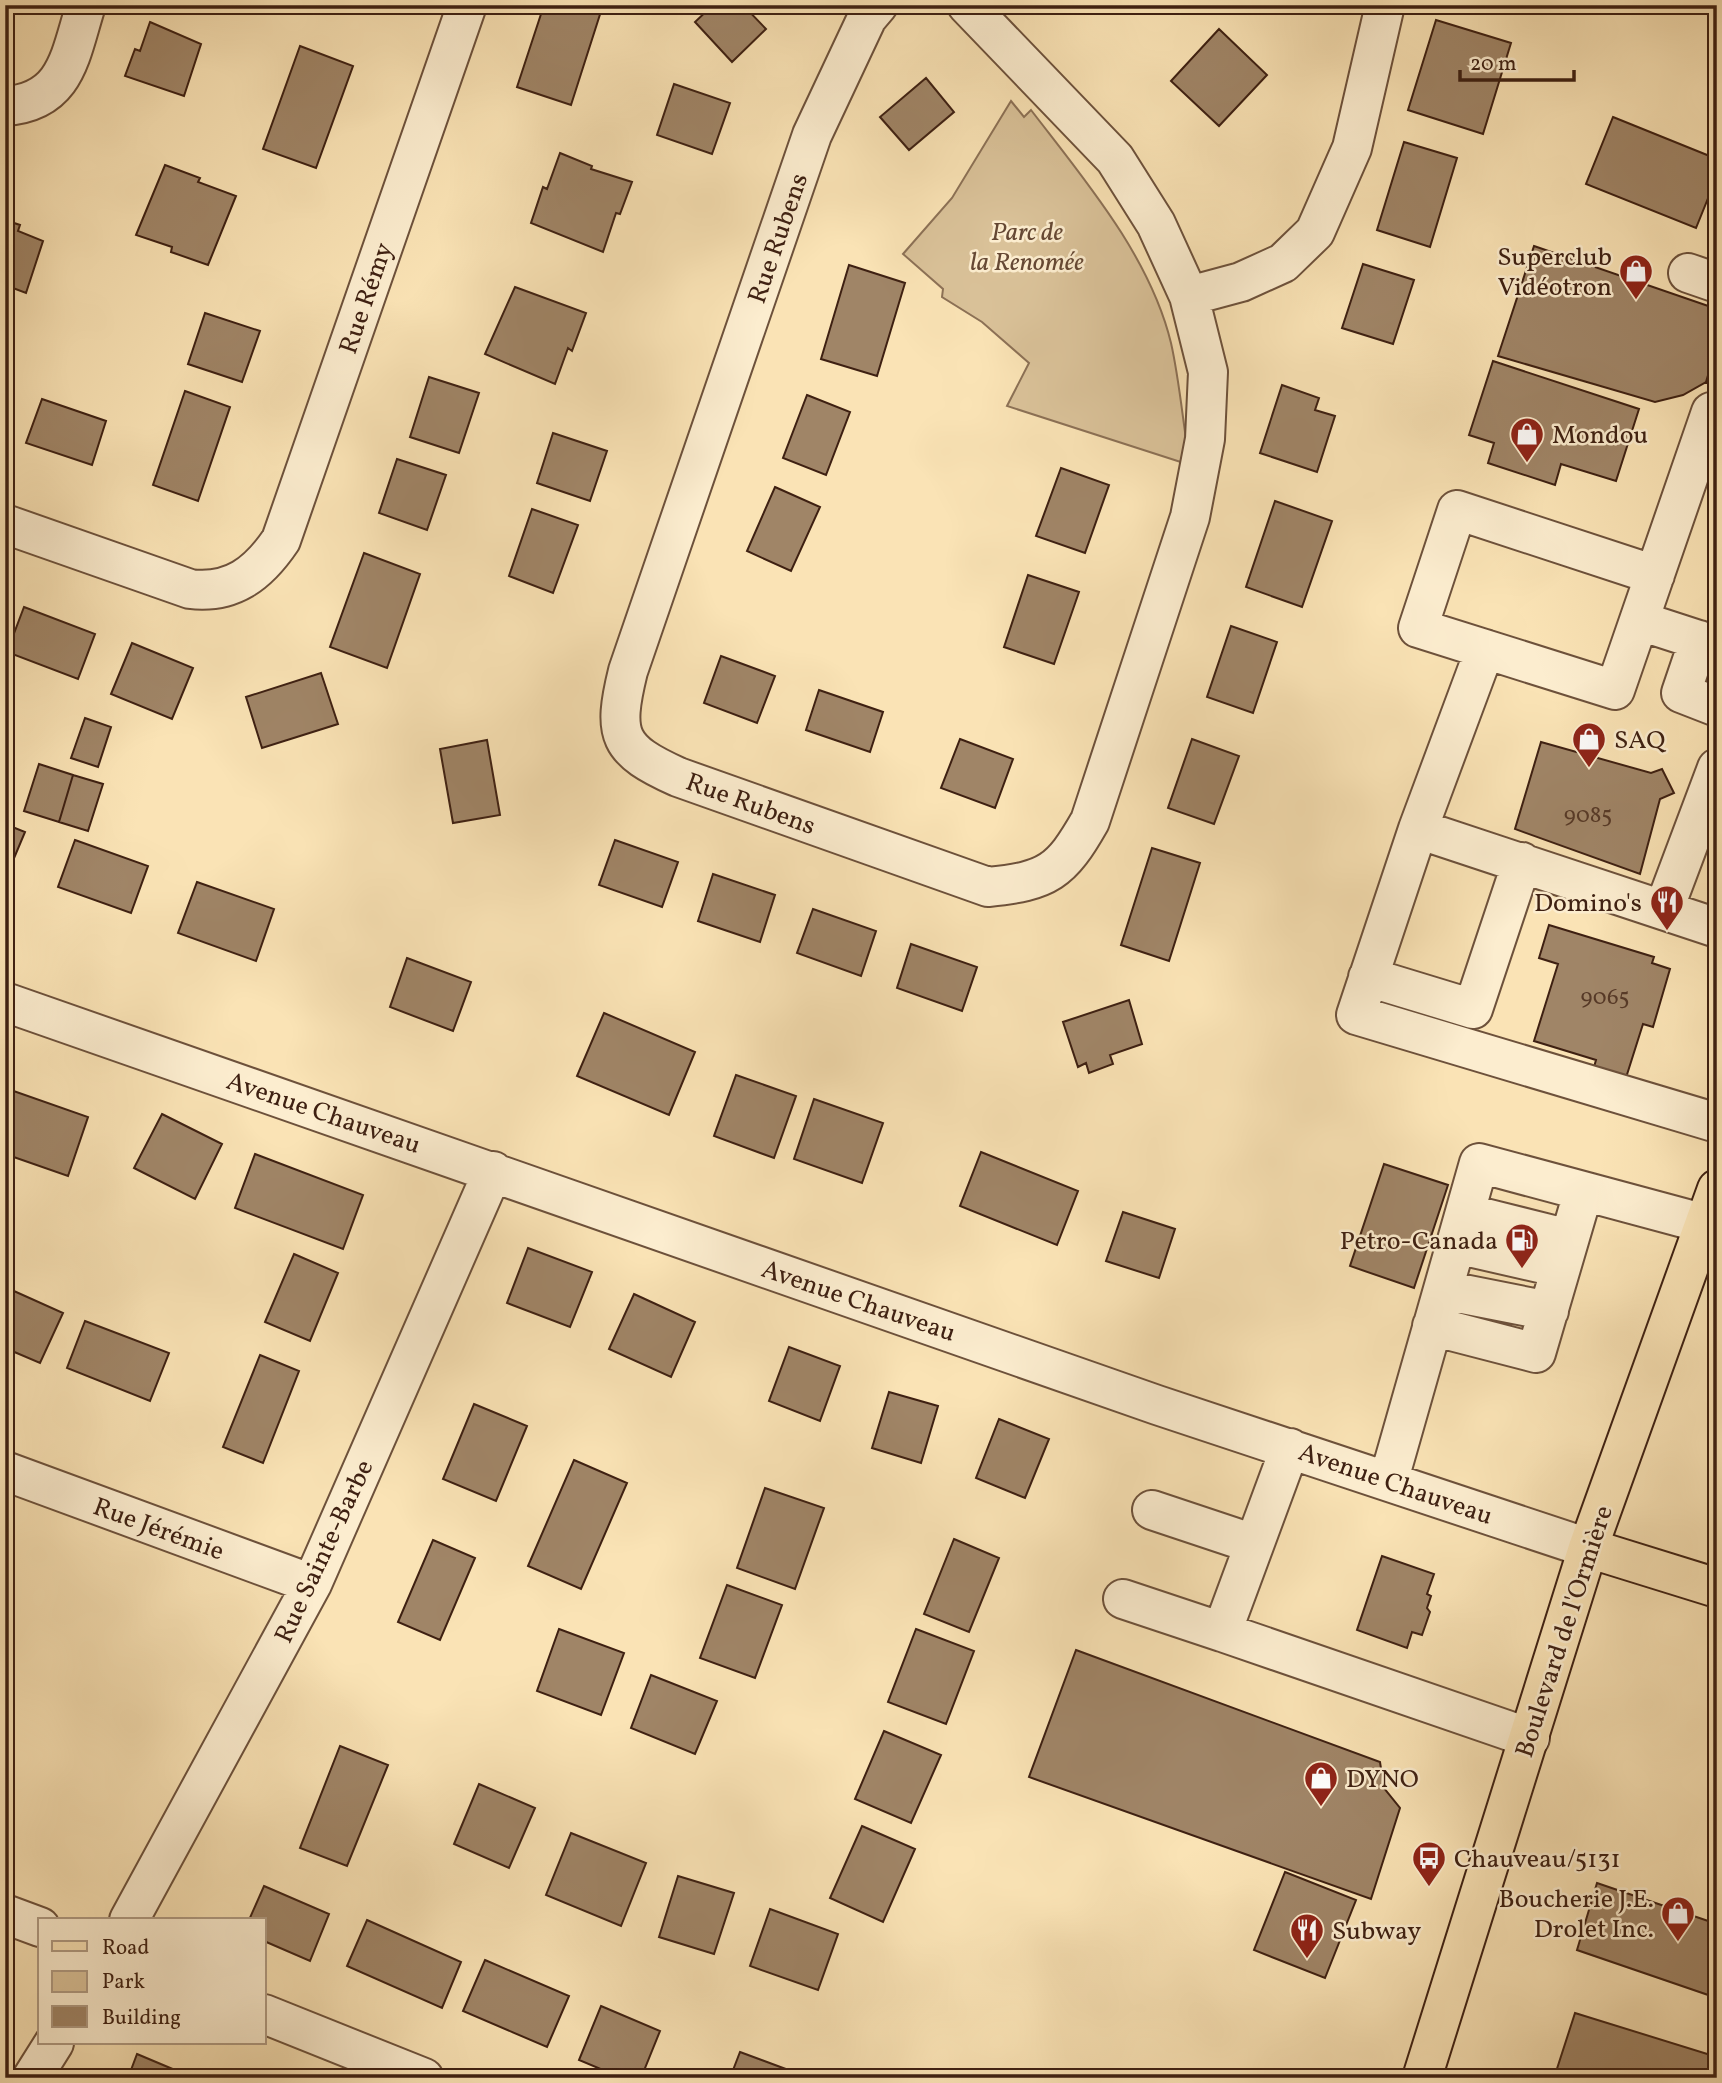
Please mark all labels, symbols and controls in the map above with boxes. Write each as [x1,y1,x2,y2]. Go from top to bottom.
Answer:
scale bar [1460,38,1573,82]
text: 20 m [1470,50,1516,79]
street label: Rue Rubens [740,169,818,309]
park label: Parc de la Renomée [970,215,1084,281]
street label: Rue Rémy [331,238,403,359]
place label: Superclub Vidéotron [1497,240,1612,306]
shop icon: Superclub Vidéotron [1617,252,1655,301]
shop icon: Mondou [1508,415,1546,464]
place label: Mondou [1552,418,1648,454]
shop icon: SAQ [1570,720,1608,769]
place label: SAQ [1614,723,1666,759]
street label: Rue Rubens [680,765,820,845]
house number: 9085 [1564,800,1612,832]
restaurant icon: Domino's [1648,883,1686,932]
place label: Domino's [1534,886,1642,922]
house number: 9065 [1580,982,1630,1014]
street label: Avenue Chauveau [222,1064,425,1164]
fuel station icon: Petro-Canada [1503,1221,1541,1270]
place label: Petro-Canada [1340,1224,1498,1260]
street label: Avenue Chauveau [757,1252,960,1352]
street label: Avenue Chauveau [1294,1435,1497,1535]
street label: Rue Sainte-Barbe [267,1454,383,1649]
street label: Rue Jérémie [88,1489,229,1570]
street label: Boulevard de l'Ormière [1507,1501,1623,1762]
shop icon: DYNO [1302,1759,1340,1808]
place label: DYNO [1346,1762,1419,1798]
bus stop icon: Chauveau/5131 [1410,1839,1448,1888]
place label: Chauveau/5131 [1454,1842,1621,1878]
place label: Boucherie J.E. Drolet Inc. [1499,1882,1654,1948]
shop icon: Boucherie J.E. Drolet Inc. [1659,1894,1697,1943]
restaurant icon: Subway [1288,1911,1326,1960]
place label: Subway [1332,1914,1421,1950]
legend [38,1918,266,2044]
text: Road [102,1934,149,1963]
text: Park [102,1968,145,1997]
text: Building [102,2004,181,2033]

